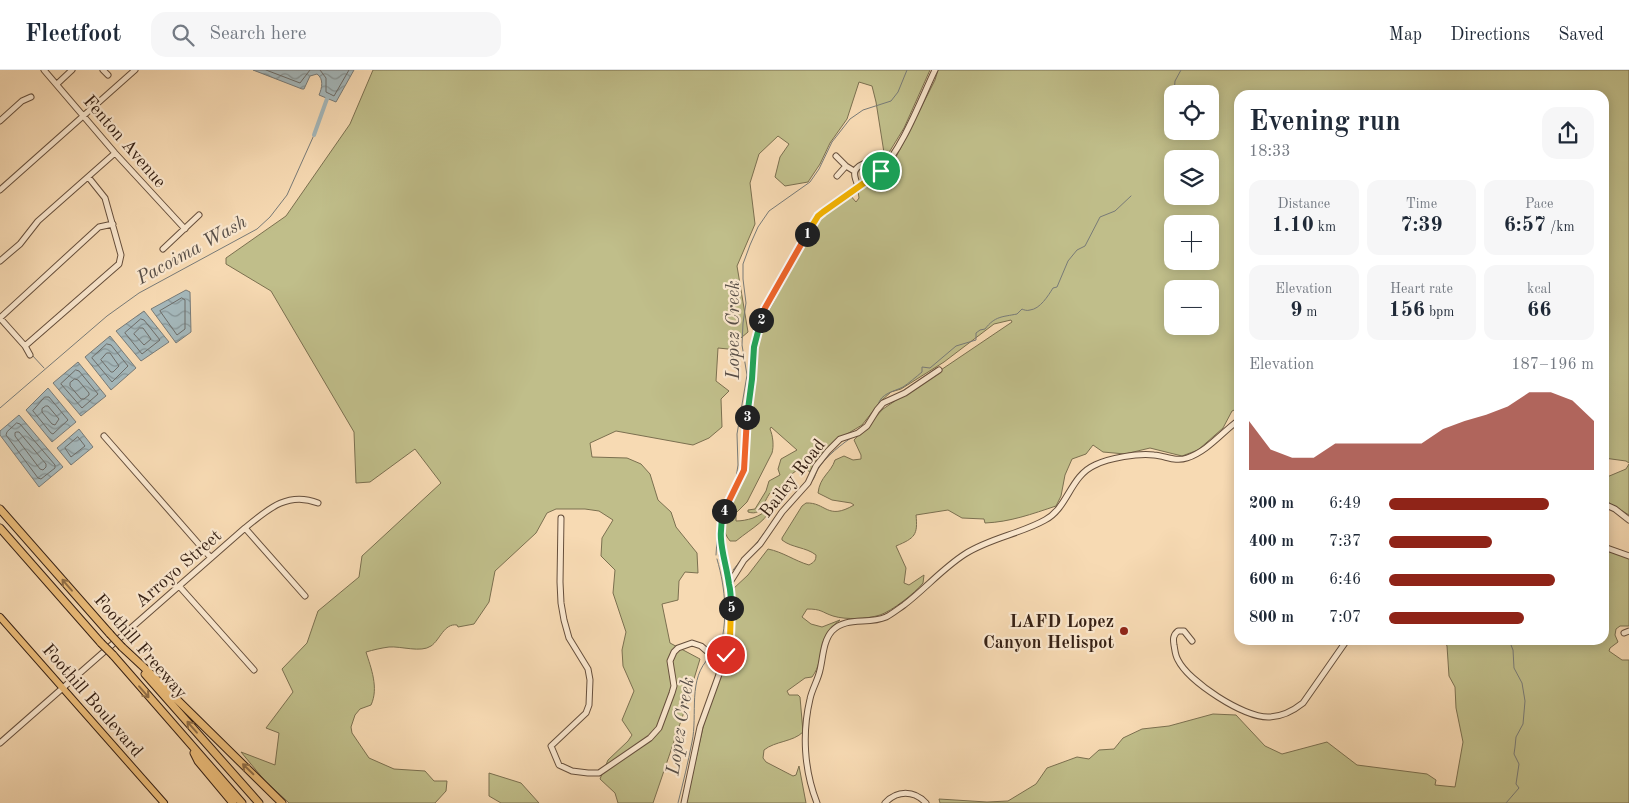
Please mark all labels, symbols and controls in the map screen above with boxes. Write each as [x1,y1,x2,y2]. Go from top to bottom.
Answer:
search box [151,12,501,57]
icon: search [169,21,197,49]
text: Fleetfoot [25,23,121,47]
text: Search here [209,25,306,44]
text: Map [1389,26,1422,44]
text: Directions [1450,26,1530,44]
text: Saved [1558,26,1604,44]
map controls [1164,85,1219,335]
button: locate [1164,85,1219,140]
street label: Fenton Avenue [79,92,169,191]
button: share [1542,107,1594,159]
text: Evening run [1249,109,1401,137]
text: 18:33 [1249,144,1291,160]
pin [860,150,902,192]
button: layers [1164,150,1219,205]
icon: arrive [867,157,895,185]
text: Distance [1277,197,1330,211]
text: Time [1406,197,1437,211]
text: Pace [1525,197,1553,211]
water label: Pacoima Wash [133,213,251,290]
button: + [1164,215,1219,270]
text: 1.10 [1271,215,1314,236]
text: 7:39 [1400,215,1443,236]
text: 6:57 [1504,215,1546,236]
text: km [1314,220,1336,234]
text: /km [1546,220,1575,234]
pin: 1 [794,222,820,246]
text: 1 [803,227,812,241]
water label: Lopez Creek [725,280,744,381]
button: − [1164,280,1219,335]
text: Elevation [1275,282,1332,296]
text: Heart rate [1390,282,1453,296]
text: kcal [1527,282,1551,296]
text: 9 [1290,300,1302,321]
text: 156 [1388,300,1425,321]
text: 66 [1527,300,1551,321]
text: m [1302,305,1317,319]
text: bpm [1425,305,1455,319]
pin: 2 [748,308,774,332]
text: 2 [757,313,766,327]
text: Elevation [1249,357,1314,373]
text: 187–196 m [1511,357,1594,373]
pin: 3 [734,404,760,430]
text: 3 [743,410,752,424]
street label: Bailey Road [757,436,829,521]
text: 200 m [1249,496,1294,512]
text: 6:49 [1329,496,1361,512]
pin: 4 [712,498,736,524]
text: 4 [720,504,729,518]
street label: Arroyo Street [132,527,225,611]
text: 400 m [1249,534,1294,550]
text: 7:37 [1329,534,1361,550]
text: 600 m [1249,572,1294,588]
text: 6:46 [1329,572,1361,588]
one-way arrow [61,578,72,591]
street label: Foothill Freeway [90,591,191,703]
pin: 5 [718,596,744,620]
text: 5 [727,601,736,615]
text: 800 m [1249,610,1294,626]
text: 7:07 [1329,610,1361,626]
place label: LAFD Lopez Canyon Helispot [983,613,1114,652]
marker: LAFD Lopez Canyon Helispot [1118,625,1130,637]
pin [705,634,747,676]
street label: Foothill Boulevard [38,641,146,761]
icon: check [712,641,740,669]
water label: Lopez Creek [664,676,699,778]
one-way arrow [139,686,150,699]
one-way arrow [186,720,198,733]
one-way arrow [241,763,254,775]

